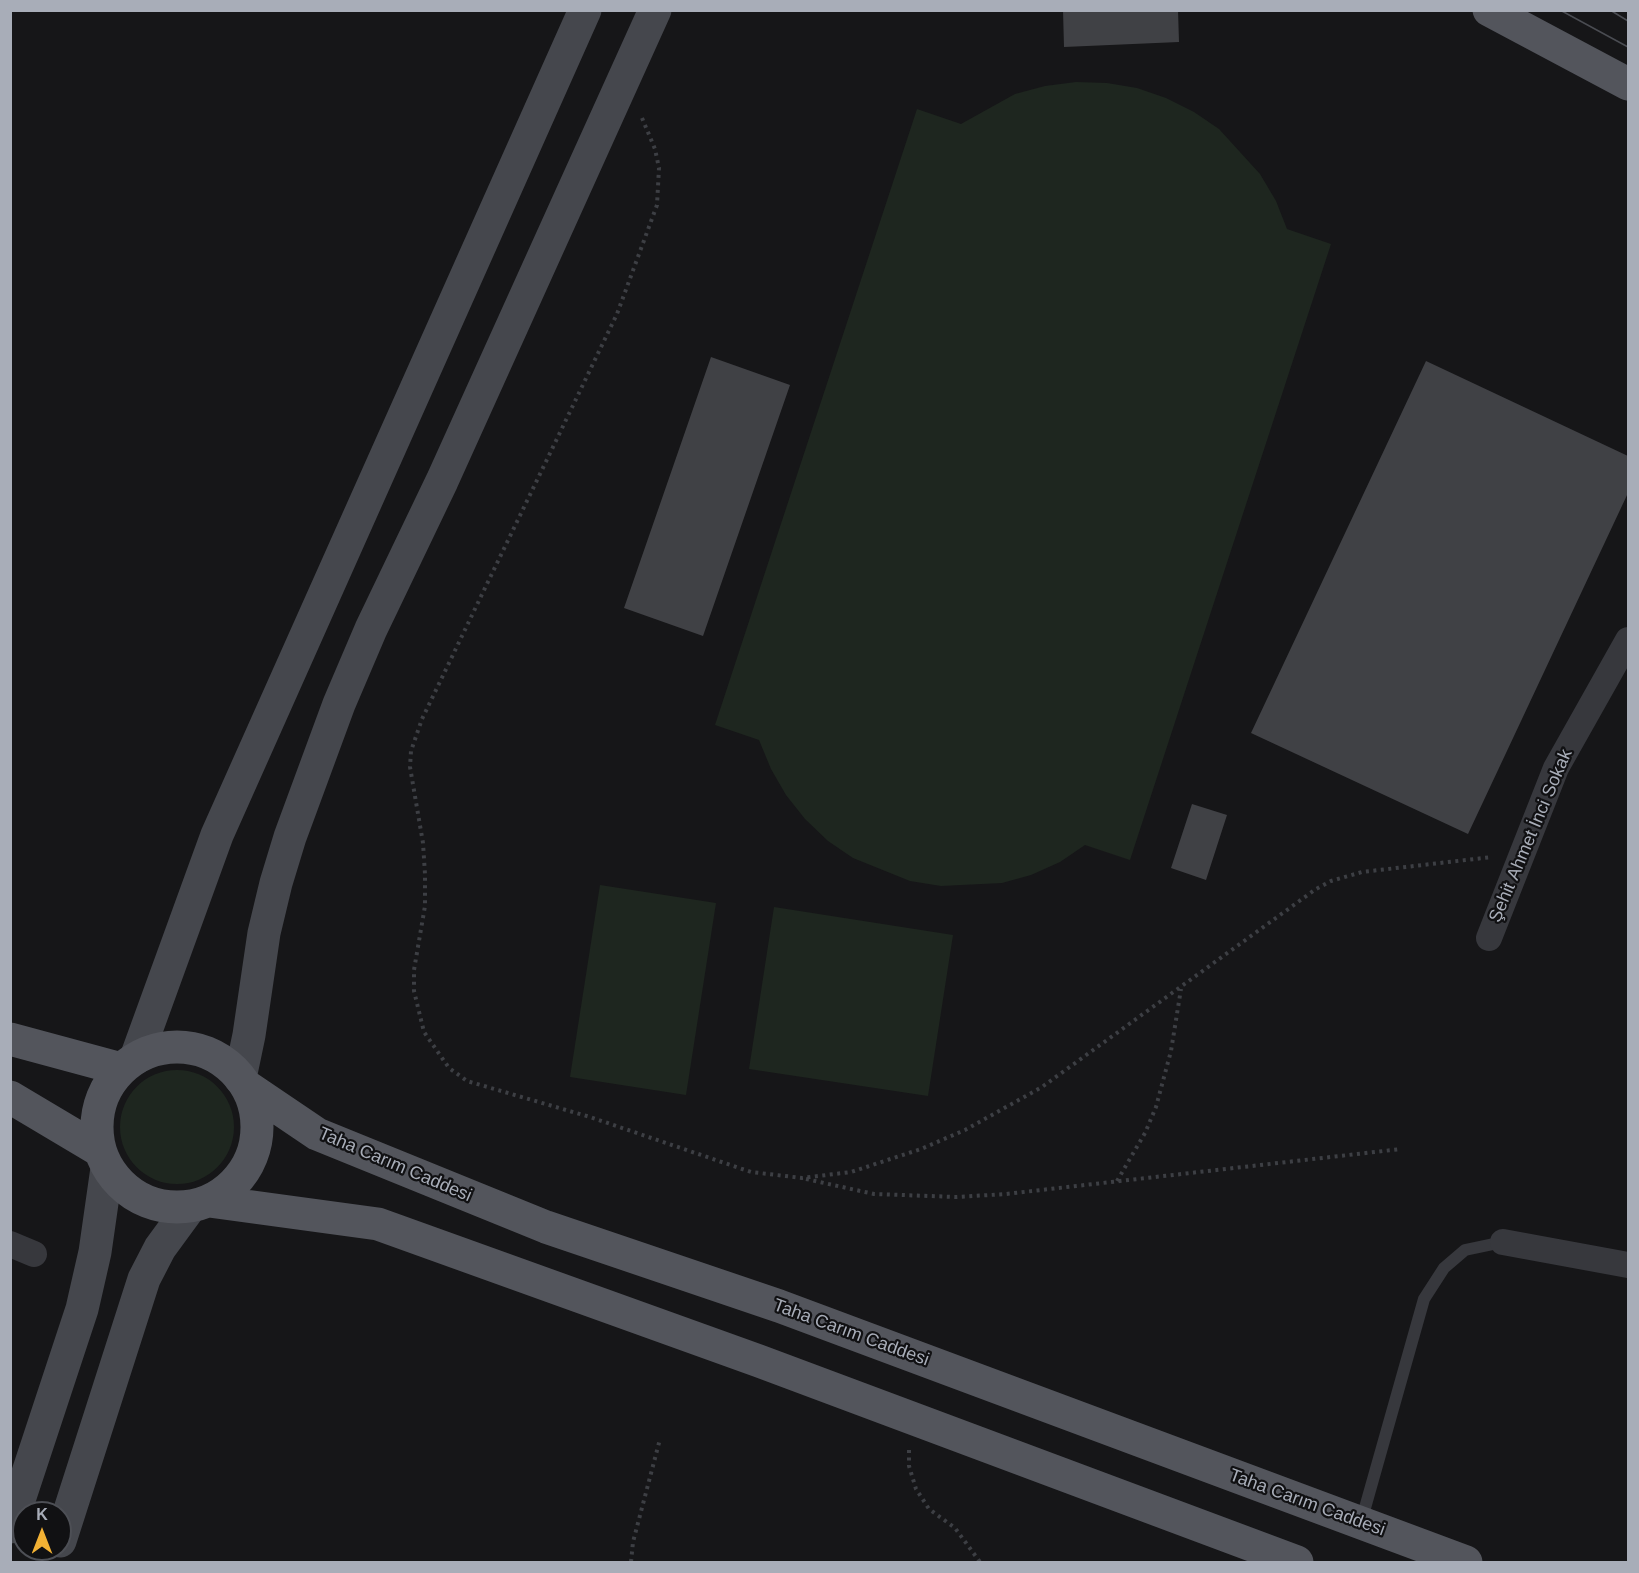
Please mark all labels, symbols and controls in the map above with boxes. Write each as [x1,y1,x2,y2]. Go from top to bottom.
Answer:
street label: Şehit Ahmet İnci Sokak [1485,746,1577,926]
street label: Taha Carım Caddesi [315,1123,475,1207]
street label: Taha Carım Caddesi [770,1295,932,1371]
street label: Taha Carım Caddesi [1226,1465,1388,1541]
north arrow [12,1501,72,1561]
text: K [36,1506,48,1523]

